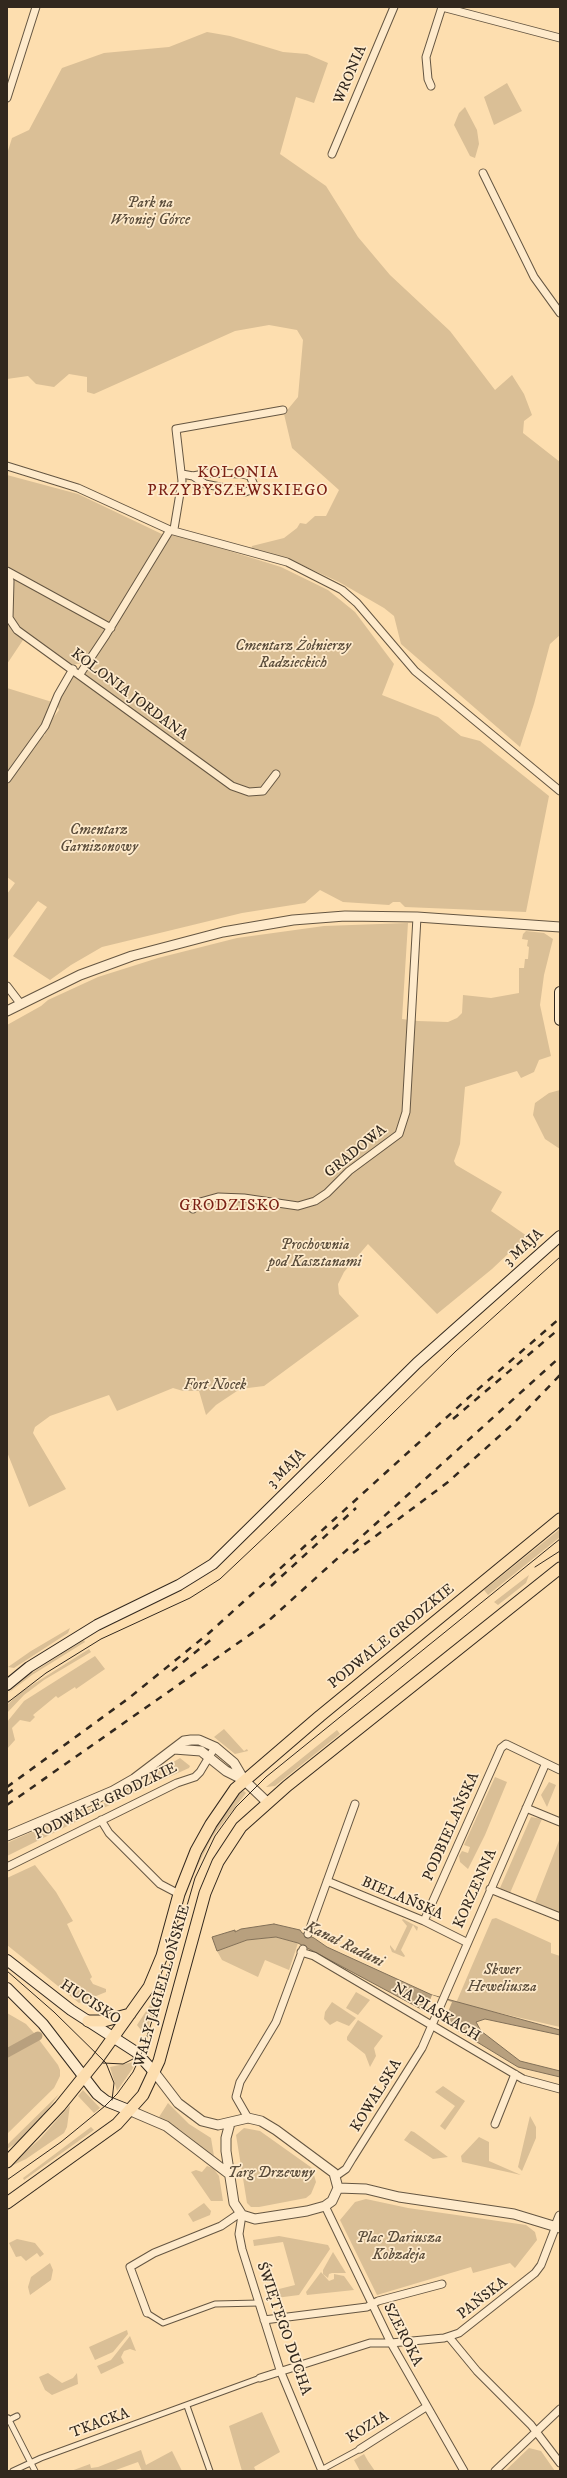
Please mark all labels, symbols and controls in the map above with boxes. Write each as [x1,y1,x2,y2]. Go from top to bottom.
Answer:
street label: WRONIA [331,43,371,107]
park label: Park na Wroniej Górce [110,195,190,230]
district label: KOLONIA PRZYBYSZEWSKIEGO [147,464,329,502]
park label: Cmentarz Żołnierzy Radzieckich [235,638,351,673]
street label: KOLONIA JORDANA [67,645,191,745]
park label: Cmentarz Garnizonowy [60,822,138,857]
street label: GRADOWA [321,1122,391,1182]
district label: GRODZISKO [179,1197,281,1217]
street label: 3 MAJA [500,1226,548,1270]
park label: Prochownia pod Kasztanami [269,1237,361,1272]
park label: Fort Nocek [184,1377,246,1395]
street label: 3 MAJA [264,1446,310,1492]
street label: PODWALE GRODZKIE [325,1581,459,1693]
street label: PODWALE GRODZKIE [32,1760,180,1844]
street label: PODBIELAŃSKA [420,1770,484,1884]
street label: KORZENNA [451,1847,501,1931]
street label: BIELAŃSKA [358,1874,446,1924]
street label: WAŁY JAGIELLOŃSKIE [131,1903,195,2069]
water label: Kanał Raduni [301,1918,387,1972]
park label: Skwer Heweliusza [467,1962,537,1997]
street label: HUCISKO [56,1977,124,2029]
street label: NA PIASKACH [389,1980,483,2046]
street label: KOWALSKA [348,2056,406,2136]
park label: Targ Drzewny [228,2165,314,2183]
park label: Plac Dariusza Kobzdeja [356,2230,442,2265]
street label: ŚWIĘTEGO DUCHA [252,2260,314,2398]
street label: PAŃSKA [455,2274,511,2324]
street label: SZEROKA [378,2300,426,2370]
street label: TKACKA [68,2405,132,2443]
street label: KOZIA [344,2408,392,2448]

